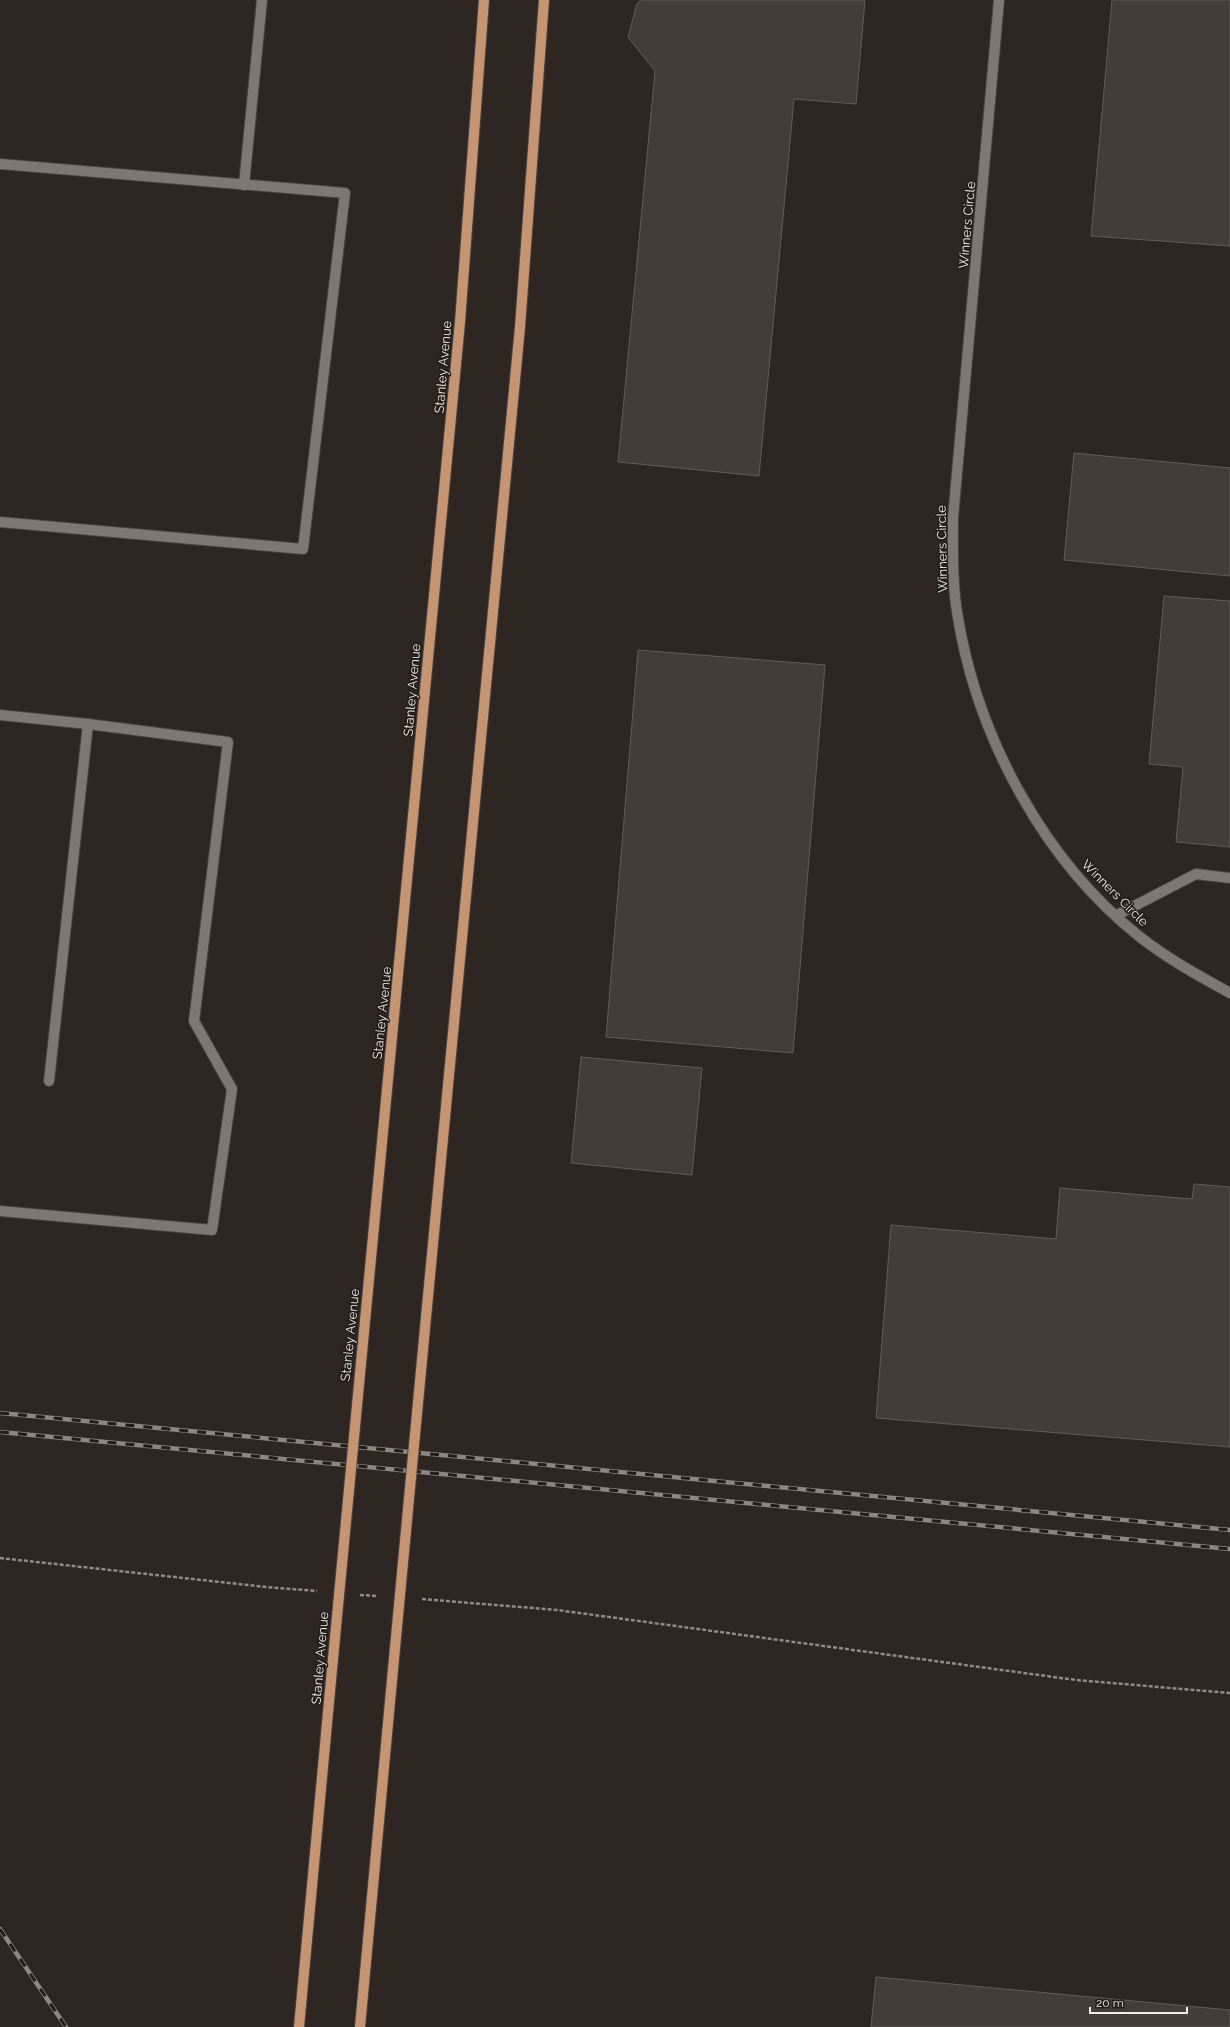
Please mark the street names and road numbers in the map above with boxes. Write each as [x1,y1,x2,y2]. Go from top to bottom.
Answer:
street label: Winners Circle [956,180,978,269]
street label: Stanley Avenue [431,320,455,414]
street label: Winners Circle [934,505,950,593]
street label: Stanley Avenue [400,643,424,737]
street label: Winners Circle [1079,857,1152,930]
street label: Stanley Avenue [370,966,394,1060]
street label: Stanley Avenue [338,1288,362,1382]
street label: Stanley Avenue [308,1611,332,1705]

